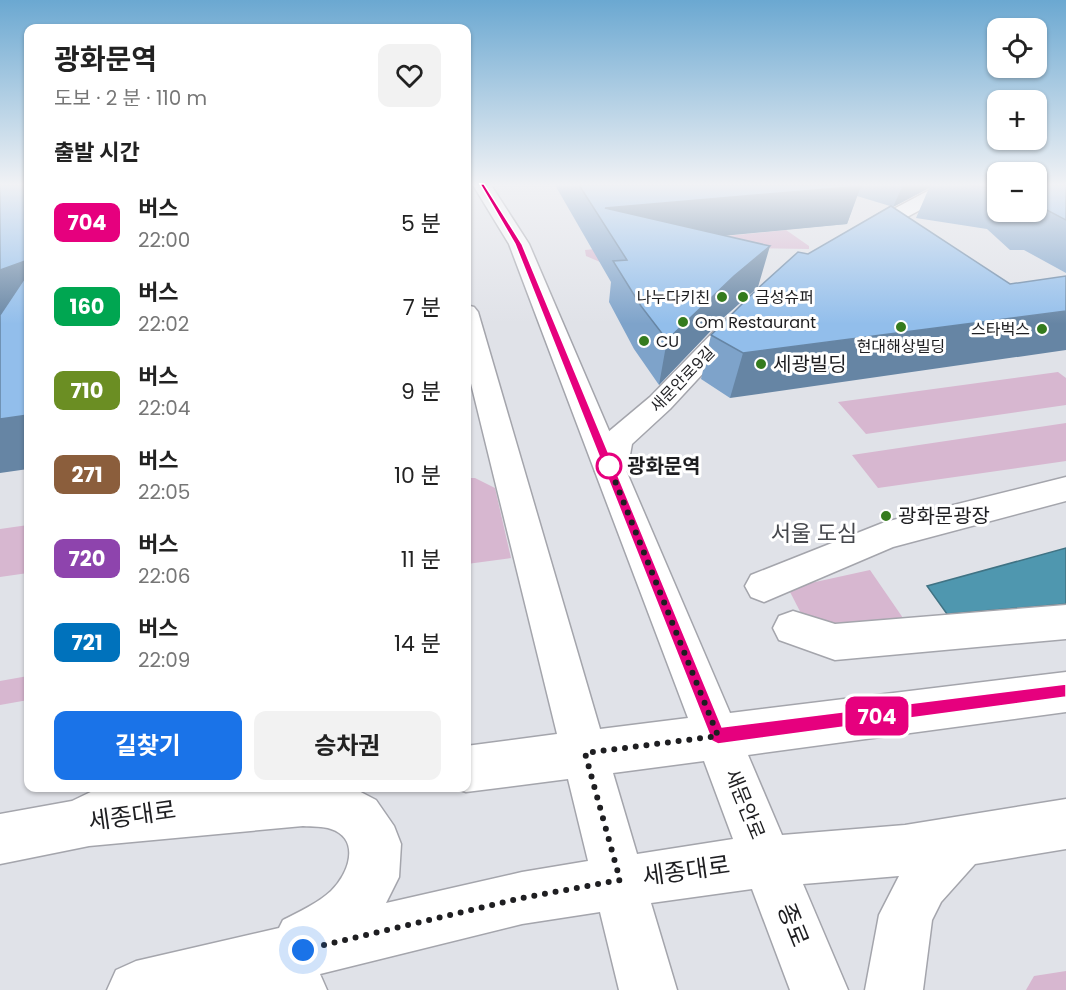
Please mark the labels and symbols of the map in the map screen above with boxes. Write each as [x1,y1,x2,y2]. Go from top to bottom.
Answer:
place label: 나누다키친 [636,286,710,309]
place label: 금성슈퍼 [755,286,814,309]
marker: 나누다키친 [715,290,729,304]
marker: 금성슈퍼 [736,290,750,304]
place label: Om Restaurant [695,311,816,334]
marker: Om Restaurant [676,315,690,329]
place label: 스타벅스 [971,318,1030,341]
marker: 현대해상빌딩 [894,320,908,334]
marker: 스타벅스 [1035,322,1049,336]
place label: CU [656,330,679,353]
marker: CU [637,334,651,348]
place label: 현대해상빌딩 [857,335,945,358]
street label: 새문안로9길 [645,341,720,417]
place label: 세광빌딩 [773,350,847,378]
marker: 세광빌딩 [754,357,768,371]
place label: 광화문역 [627,452,701,480]
marker: 광화문역 [596,453,622,479]
place label: 광화문광장 [898,502,990,530]
marker: 광화문광장 [879,509,893,523]
district label: 서울 도심 [771,518,857,549]
line badge: 704 [842,696,912,736]
street label: 새문안로 [718,765,772,843]
street label: 세종대로 [86,793,178,838]
street label: 세종대로 [640,848,732,893]
street label: 종로 [770,898,817,951]
your location [288,935,318,965]

